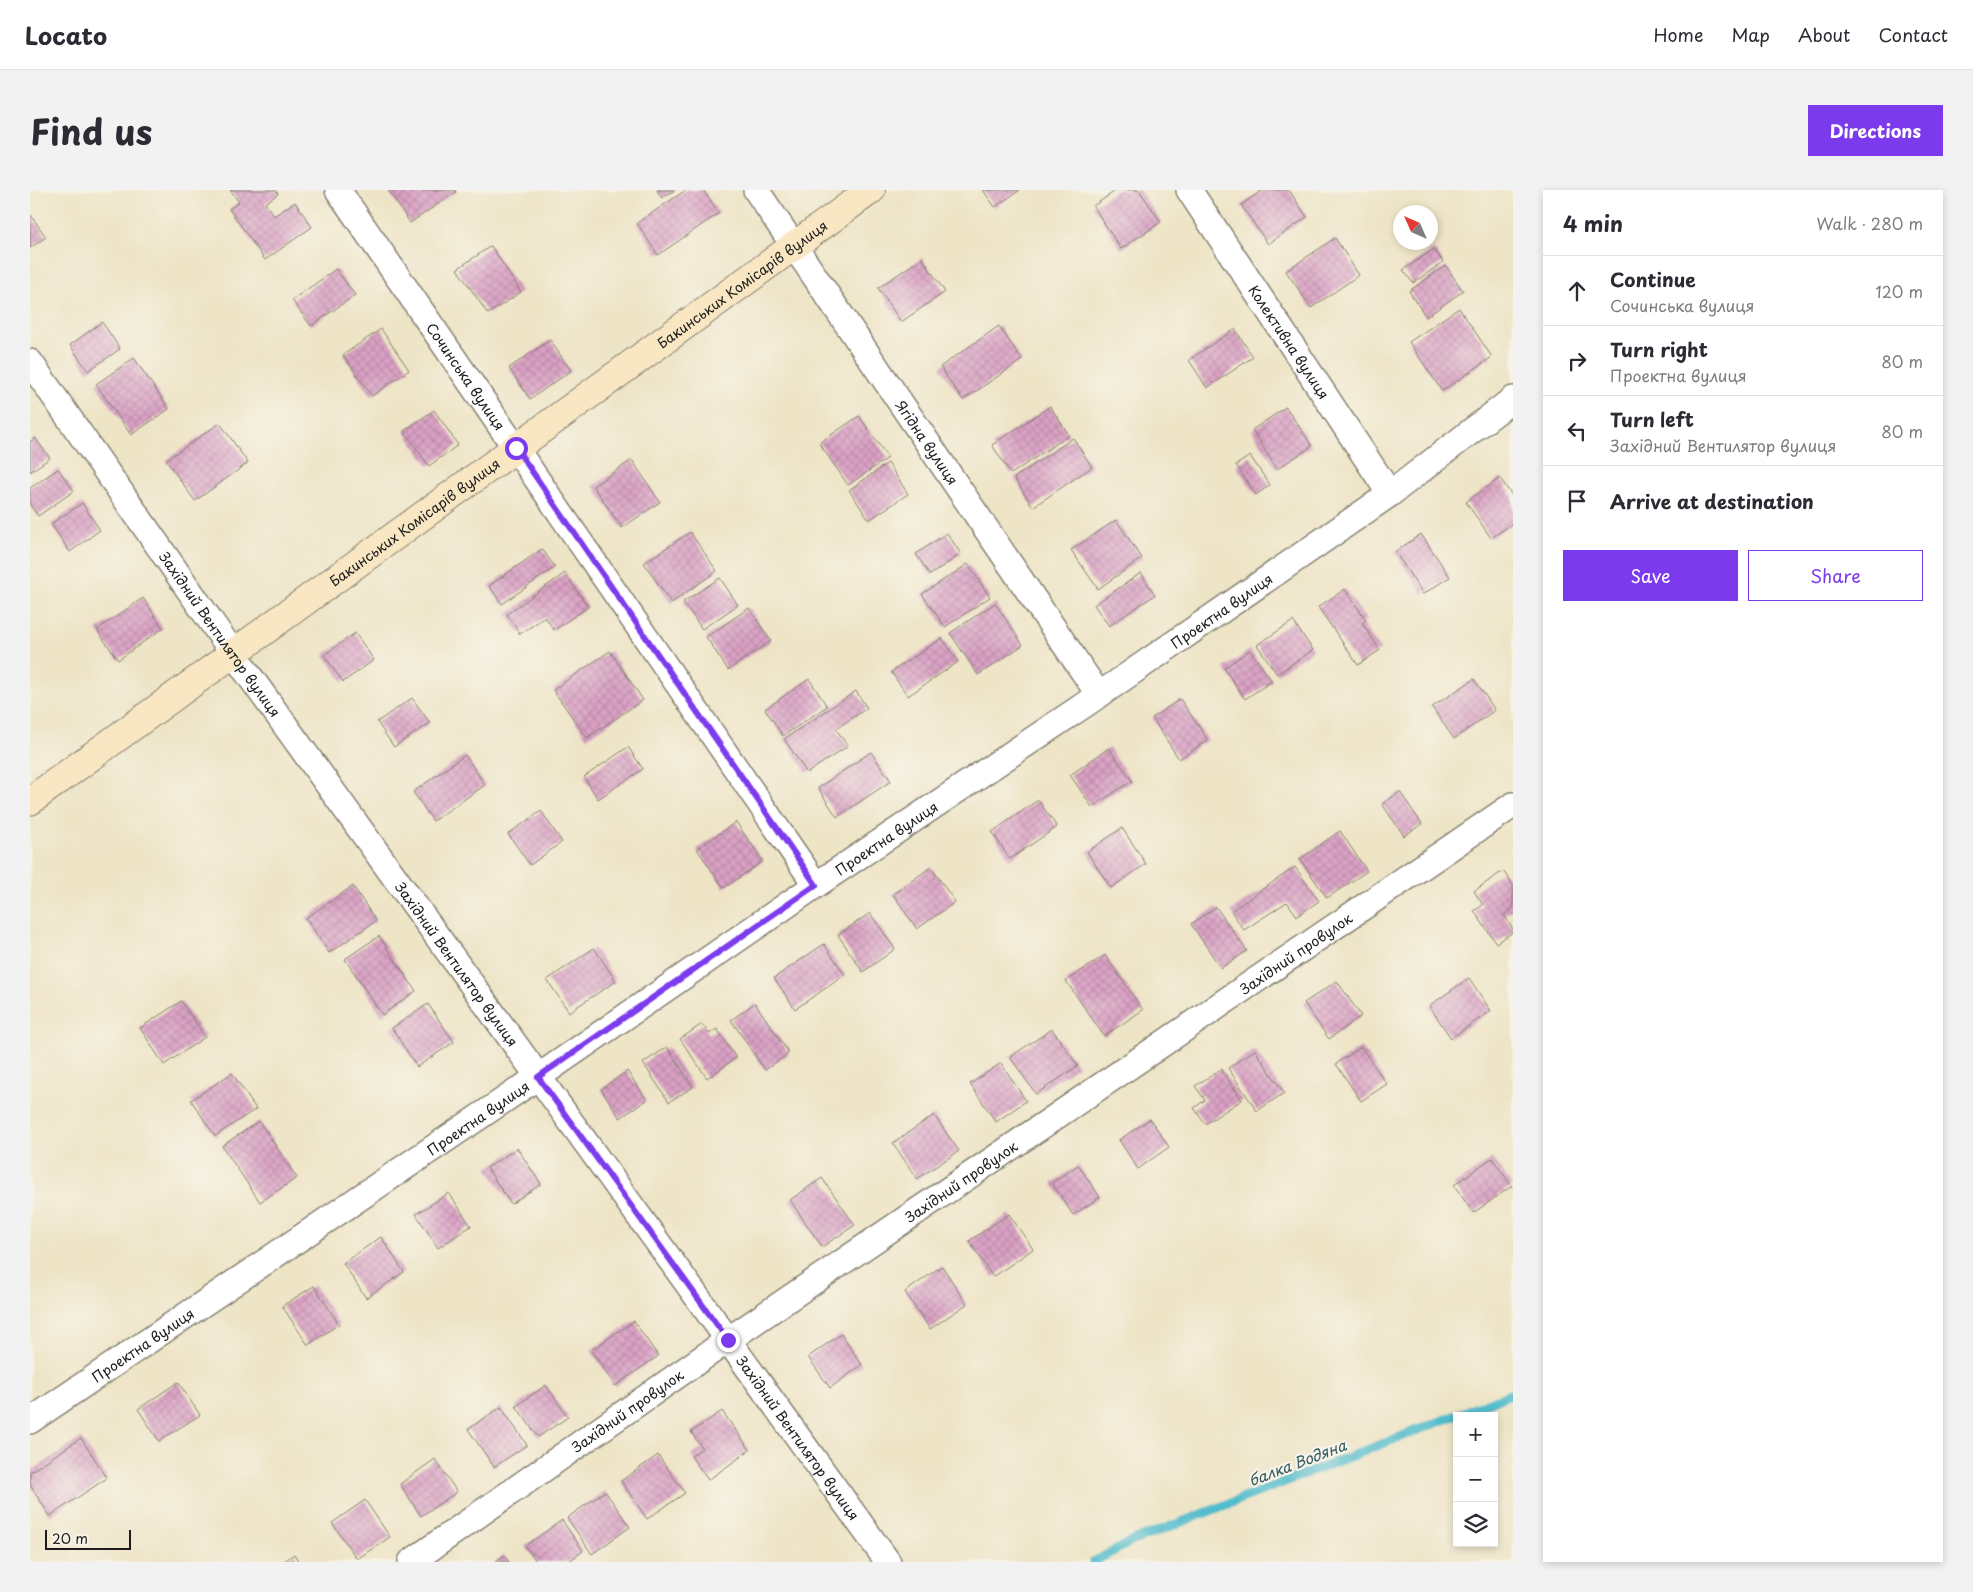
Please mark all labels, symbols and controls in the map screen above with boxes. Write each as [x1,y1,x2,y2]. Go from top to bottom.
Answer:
text: Locato [25,17,107,53]
text: Home [1653,21,1703,48]
text: Map [1731,21,1770,48]
text: About [1798,21,1850,48]
text: Contact [1878,21,1948,48]
text: Find us [30,104,152,157]
button: Directions [1808,105,1943,156]
north arrow [1393,205,1438,250]
text: 4 min [1563,207,1623,239]
text: Walk · 280 m [1816,211,1923,235]
street label: Бакинських Комісарів вулиця [652,215,832,353]
text: Continue [1610,265,1696,293]
icon: ahead [1563,277,1591,305]
text: 120 m [1876,279,1923,303]
street label: Колективна вулиця [1244,281,1335,403]
text: Сочинська вулиця [1610,293,1754,317]
street label: Сочинська вулиця [422,318,511,434]
text: Turn right [1610,335,1708,363]
icon: right [1563,347,1591,375]
text: 80 m [1881,349,1923,373]
text: Проектна вулиця [1610,363,1747,387]
street label: Ягідна вулиця [891,396,964,489]
text: Turn left [1610,405,1694,433]
icon: left [1563,417,1591,445]
text: 80 m [1881,419,1923,443]
text: Західний Вентилятор вулиця [1610,433,1836,457]
route start [505,437,528,460]
street label: Бакинських Комісарів вулиця [325,453,504,591]
icon: arrive [1563,487,1591,515]
text: Arrive at destination [1610,487,1814,515]
street label: Західний Вентилятор вулиця [155,547,286,721]
button: Save [1563,550,1738,601]
button: Share [1748,550,1923,601]
street label: Проектна вулиця [1166,568,1277,653]
street label: Проектна вулиця [831,796,942,880]
street label: Західний Вентилятор вулиця [391,877,523,1050]
street label: Західний провулок [1235,907,1357,999]
street label: Проектна вулиця [422,1075,533,1160]
street label: Західний провулок [901,1135,1022,1227]
street label: Проектна вулиця [87,1302,198,1387]
route end [717,1329,740,1352]
street label: Західний Вентилятор вулиця [732,1351,865,1524]
street label: Західний провулок [567,1364,688,1457]
map controls [1453,1412,1498,1547]
button: + [1453,1412,1498,1457]
water label: балка Водяна [1245,1433,1350,1491]
button: − [1453,1457,1498,1502]
button: layers [1453,1502,1498,1547]
scale bar [45,1527,131,1550]
text: 20 m [52,1528,88,1549]

